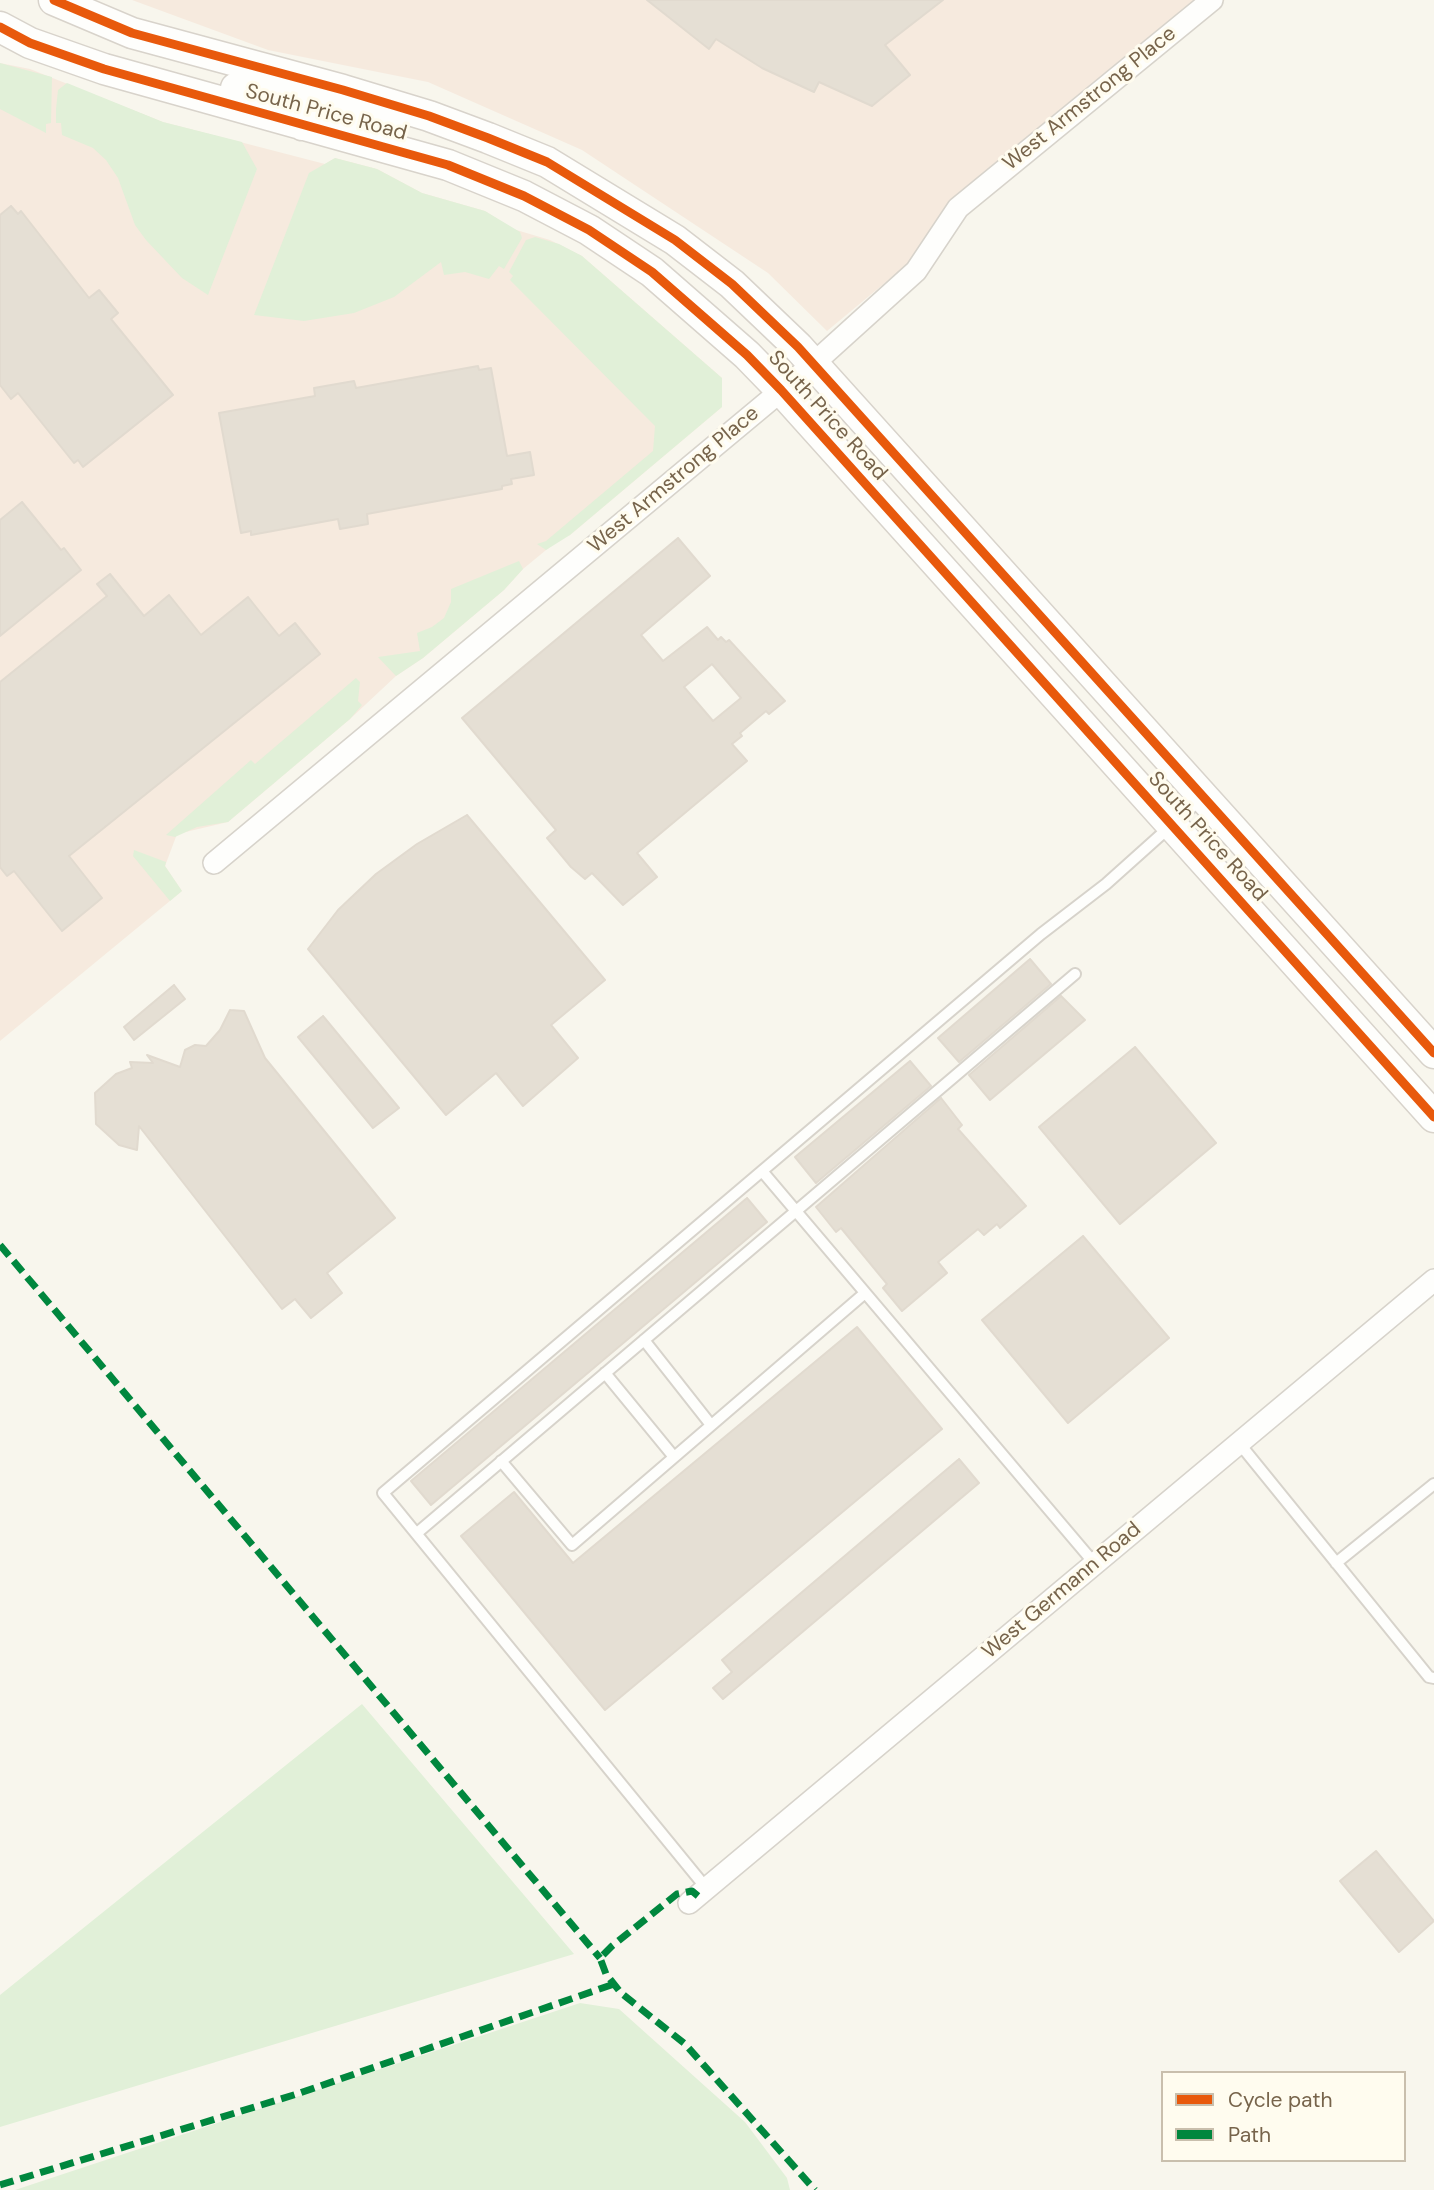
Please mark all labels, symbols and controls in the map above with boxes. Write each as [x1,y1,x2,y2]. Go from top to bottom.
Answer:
street label: West Armstrong Place [998,21,1182,177]
street label: South Price Road [243,79,409,147]
street label: South Price Road [762,346,892,486]
street label: West Armstrong Place [583,401,765,559]
street label: South Price Road [1142,767,1272,907]
street label: West Germann Road [978,1517,1146,1665]
legend [1161,2071,1406,2162]
text: Cycle path [1228,2086,1333,2114]
text: Path [1228,2121,1271,2149]

